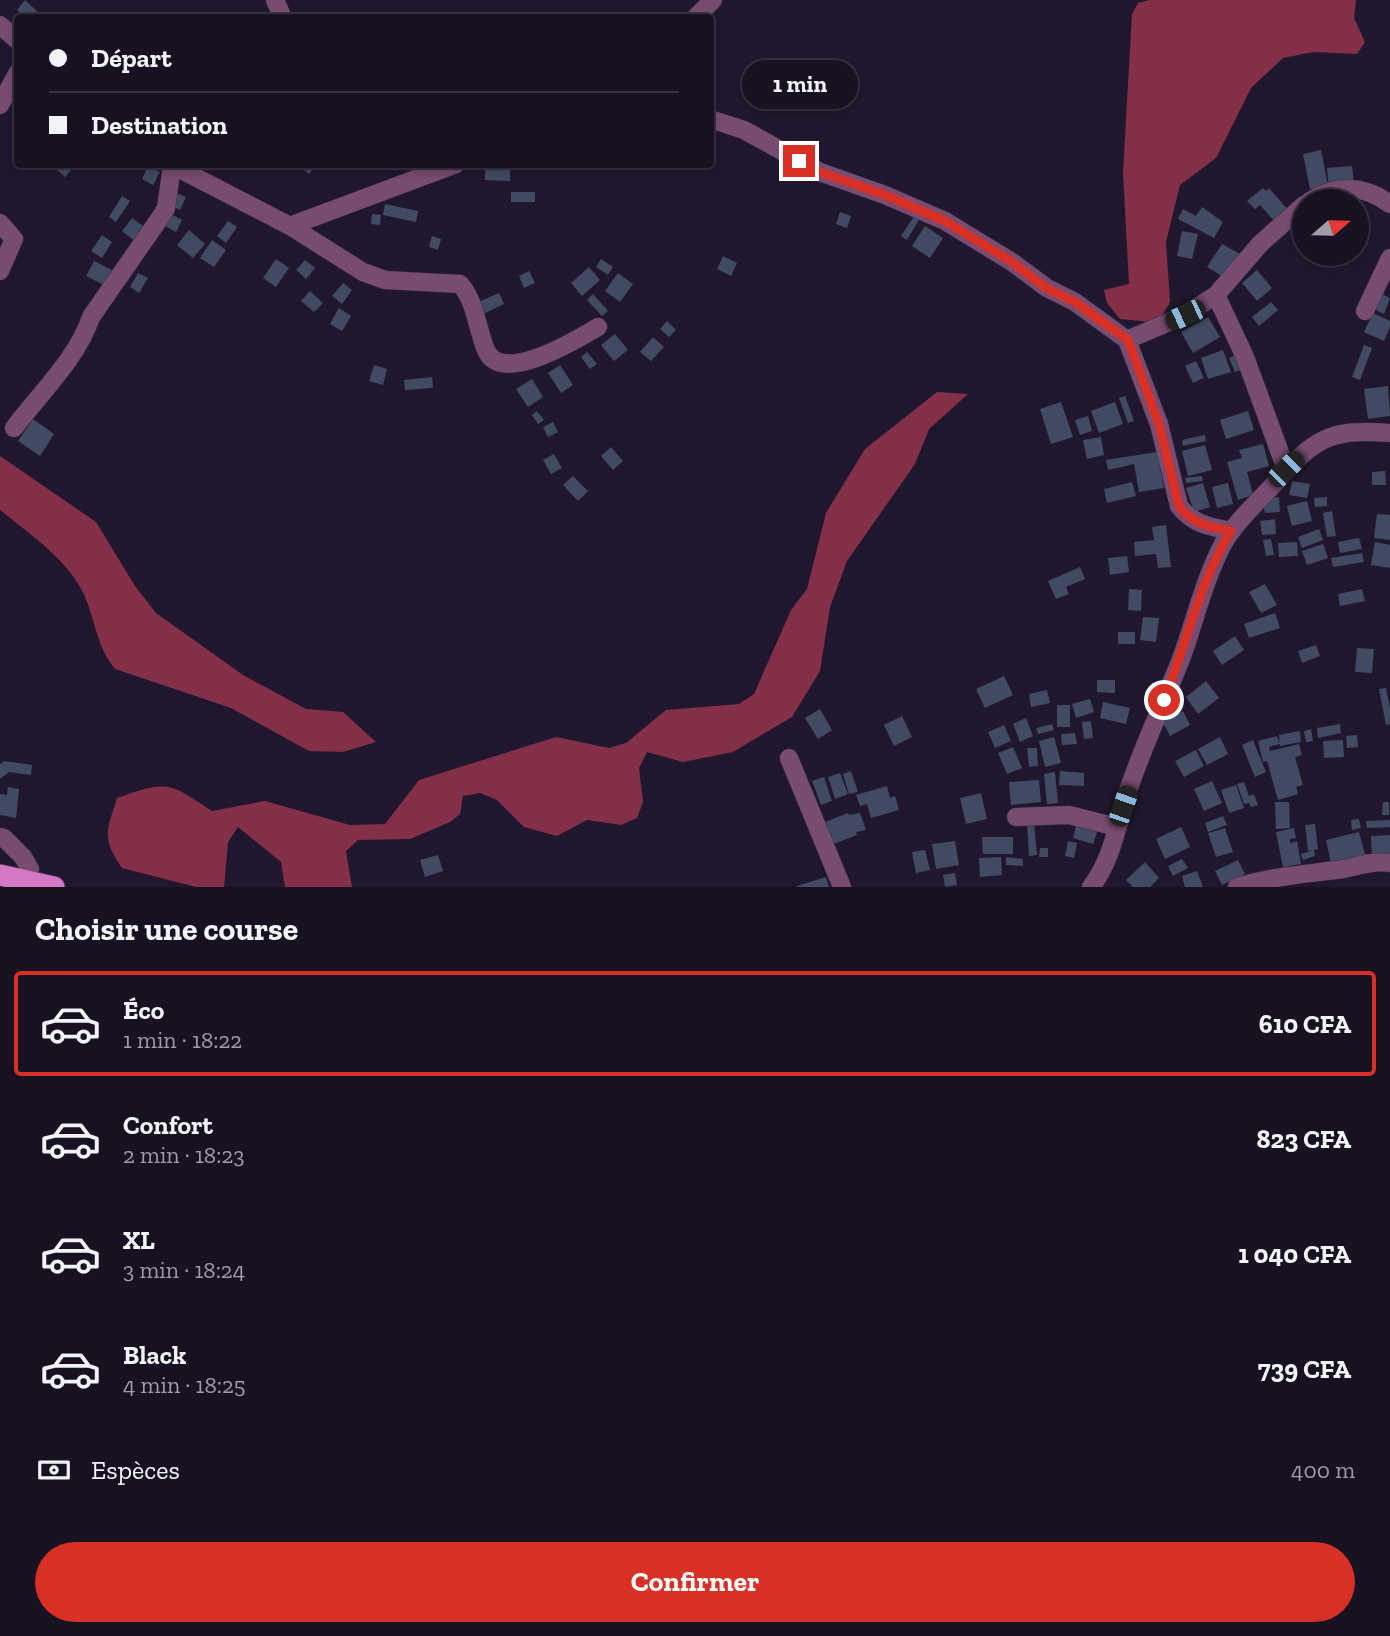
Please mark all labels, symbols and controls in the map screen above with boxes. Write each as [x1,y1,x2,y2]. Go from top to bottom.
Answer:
text: Départ [91,42,172,74]
callout: 1 min [741,60,857,108]
text: 1 min [773,70,827,98]
text: Destination [91,109,227,141]
route end [783,145,815,177]
north arrow [1292,189,1368,266]
map controls [1292,189,1369,266]
car [1162,297,1209,333]
car [1264,447,1309,491]
route start [1148,684,1180,716]
car [1107,783,1140,829]
text: Choisir une course [35,910,298,948]
icon: car [39,992,102,1055]
text: Éco [123,994,164,1026]
text: 610 CFA [1259,1008,1351,1040]
text: 1 min · 18:22 [123,1026,242,1054]
icon: car [39,1107,102,1170]
text: Confort [123,1109,213,1141]
text: 823 CFA [1256,1123,1351,1155]
text: 2 min · 18:23 [123,1141,245,1169]
icon: car [39,1222,102,1285]
text: XL [123,1224,155,1256]
text: 1 040 CFA [1238,1238,1351,1270]
text: 3 min · 18:24 [123,1256,245,1284]
icon: car [39,1337,102,1400]
text: Black [123,1339,186,1371]
text: 739 CFA [1258,1353,1351,1385]
text: 4 min · 18:25 [123,1371,246,1399]
icon: cash [35,1451,73,1489]
text: Espèces [91,1454,180,1486]
text: 400 m [1291,1456,1355,1484]
button: Confirmer [35,1542,1355,1622]

